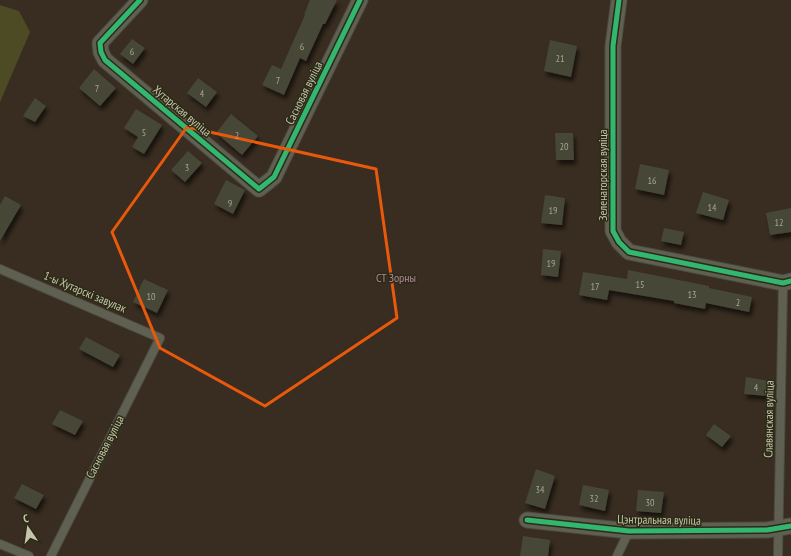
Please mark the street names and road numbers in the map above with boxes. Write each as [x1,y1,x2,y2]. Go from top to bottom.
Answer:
street label: Сасновая вуліца [282,59,325,127]
street label: Хутарская вуліца [150,82,215,140]
street label: Зеленагорская вуліца [595,129,610,221]
street label: 1-ы Хутарскі завулак [42,267,129,316]
street label: Славянская вуліца [760,380,777,458]
street label: Сасновая вуліца [82,413,127,481]
street label: Цэнтральная вуліца [617,511,701,528]

